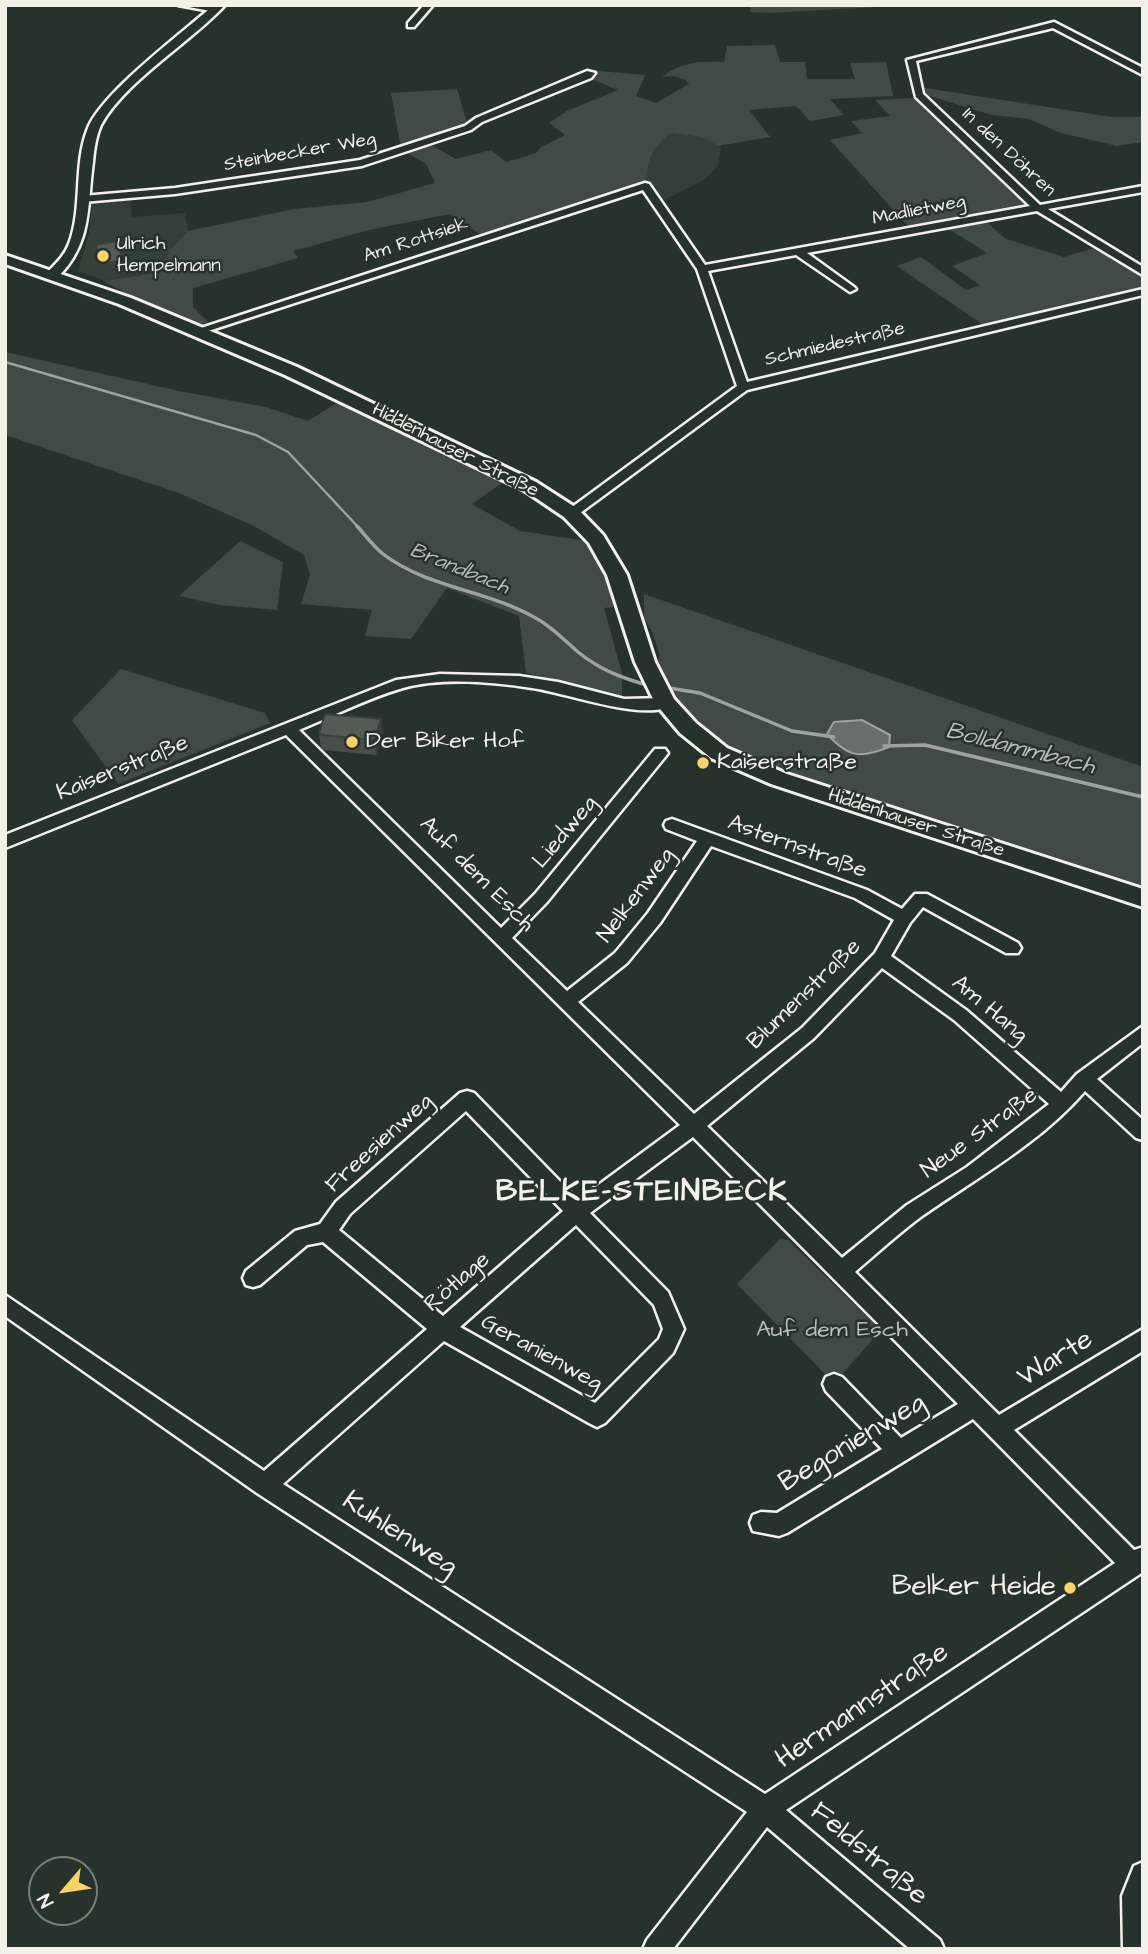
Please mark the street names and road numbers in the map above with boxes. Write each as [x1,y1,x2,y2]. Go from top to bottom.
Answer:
street label: In den Döhren [956,104,1060,202]
street label: Steinbecker Weg [222,128,378,178]
street label: Madlietweg [870,191,968,231]
street label: Am Rottsiek [361,213,471,269]
street label: Schmiedestraße [763,318,907,372]
street label: Hiddenhauser Straße [368,399,542,503]
street label: Kaiserstraße [53,730,193,808]
street label: Hiddenhauser Straße [825,785,1007,863]
street label: Liedweg [528,791,604,875]
street label: Asternstraße [724,810,870,886]
street label: Auf dem Esch [413,812,539,938]
street label: Nelkenweg [592,843,682,949]
street label: Blumenstraße [742,934,868,1056]
street label: Am Hang [945,970,1033,1050]
street label: Neue Straße [916,1082,1044,1186]
street label: Freesienweg [320,1088,440,1200]
street label: Rötlage [419,1247,497,1319]
street label: Geranienweg [475,1309,607,1399]
street label: Warte [1012,1324,1100,1396]
street label: Begonienweg [774,1387,932,1501]
street label: Kuhlenweg [335,1485,463,1585]
street label: Hermannstraße [770,1637,956,1777]
street label: Feldstraße [802,1796,934,1914]

